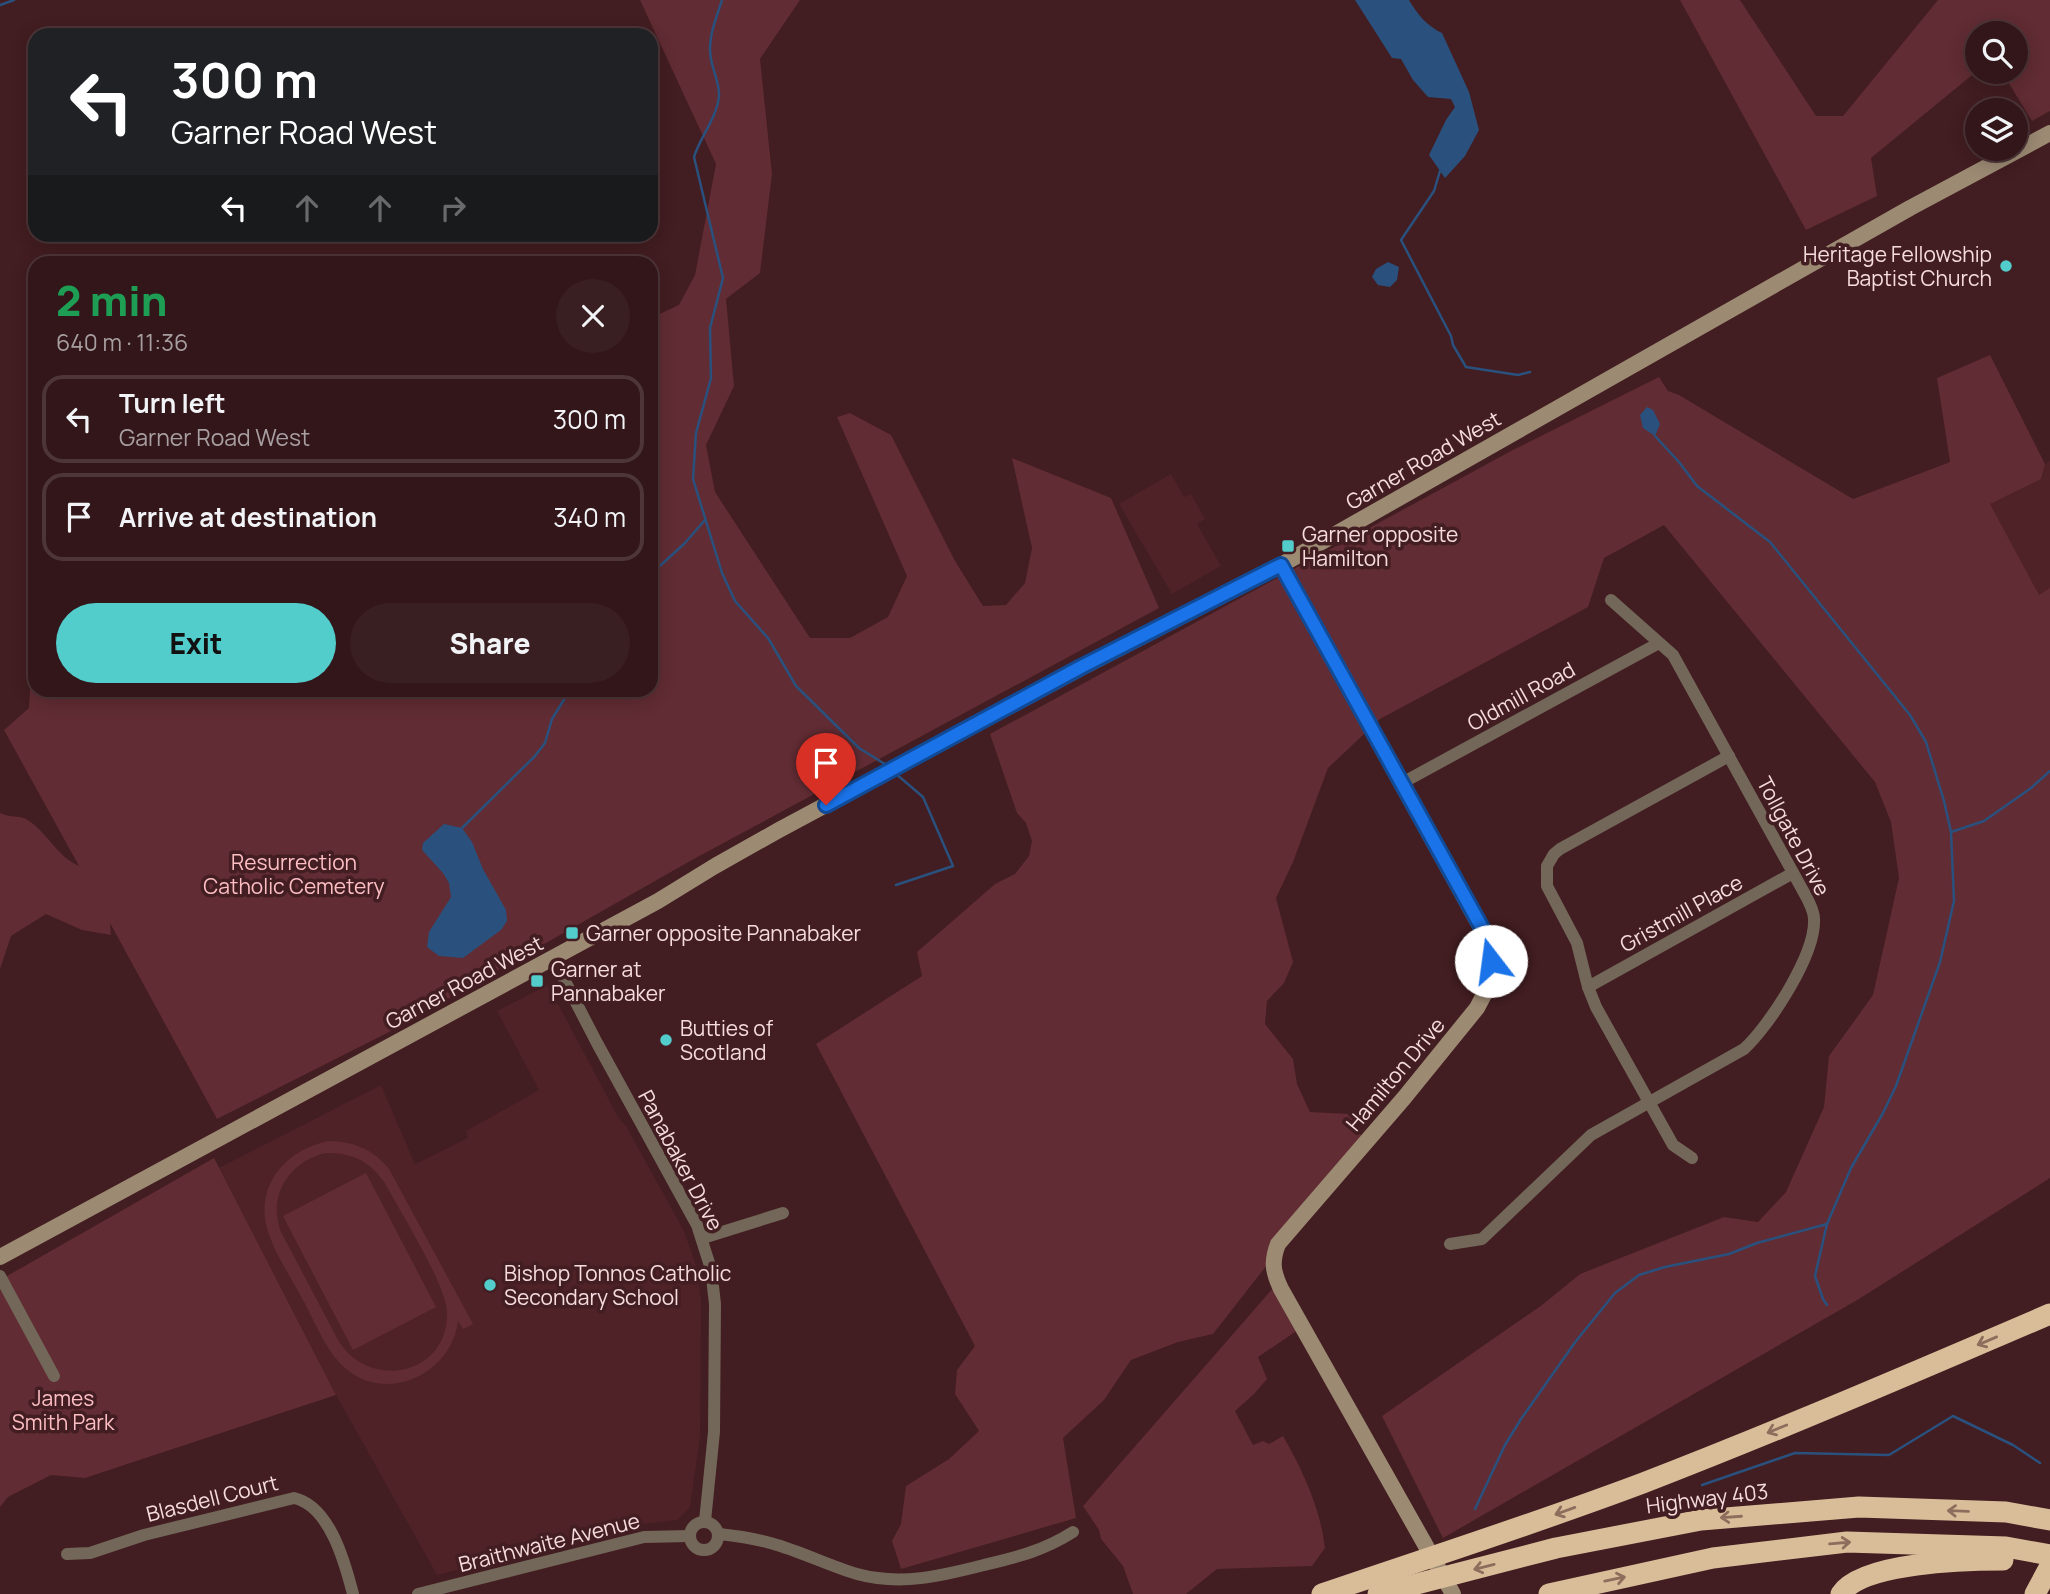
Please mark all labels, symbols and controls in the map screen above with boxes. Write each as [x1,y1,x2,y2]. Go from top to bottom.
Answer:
map controls [1965,21,2028,161]
button: search [1965,21,2028,84]
text: 300 m [171,46,318,113]
icon: left [56,56,147,147]
button: layers [1965,98,2028,161]
text: Garner Road West [171,110,437,154]
icon: left [215,189,253,227]
icon: ahead [288,189,326,227]
icon: ahead [361,189,399,227]
icon: right [434,189,472,227]
place label: Heritage Fellowship Baptist Church [1803,240,1992,292]
marker: Heritage Fellowship Baptist Church [1998,258,2014,274]
text: 2 min [56,271,167,329]
button: close [556,279,630,353]
text: 640 m · 11:36 [56,326,188,358]
text: Turn left [119,385,226,421]
icon: left [60,400,98,438]
text: 300 m [553,401,626,437]
street label: Garner Road West [1340,404,1506,516]
text: Garner Road West [119,421,310,453]
icon: arrive [60,498,98,536]
text: Arrive at destination [119,499,377,535]
text: 340 m [553,499,626,535]
place label: Garner opposite Hamilton [1302,520,1458,572]
marker: Garner opposite Hamilton [1280,538,1296,554]
button: Exit [56,603,336,683]
button: Share [350,603,630,683]
street label: Oldmill Road [1462,655,1580,737]
pin [796,733,856,805]
icon: arrive [807,744,845,782]
street label: Tollgate Drive [1751,772,1837,900]
park label: Resurrection Catholic Cemetery [203,848,385,900]
street label: Gristmill Place [1615,868,1747,958]
place label: Garner opposite Pannabaker [586,919,862,947]
position arrow [1454,924,1528,998]
marker: Garner opposite Pannabaker [564,925,580,941]
street label: Garner Road West [380,929,548,1035]
place label: Garner at Pannabaker [551,955,666,1007]
marker: Garner at Pannabaker [529,973,545,989]
street label: Hamilton Drive [1339,1011,1451,1137]
place label: Butties of Scotland [680,1014,774,1066]
marker: Butties of Scotland [658,1032,674,1048]
street label: Panabaker Drive [632,1085,730,1235]
place label: Bishop Tonnos Catholic Secondary School [504,1259,731,1311]
marker: Bishop Tonnos Catholic Secondary School [482,1277,498,1293]
one-way arrow [1977,1335,1999,1348]
park label: James Smith Park [12,1384,115,1436]
one-way arrow [1767,1423,1789,1436]
street label: Blasdell Court [143,1468,281,1528]
street label: Highway 403 [1644,1477,1770,1519]
one-way arrow [1947,1504,1970,1517]
street label: Braithwaite Avenue [455,1506,643,1578]
one-way arrow [1555,1506,1577,1519]
one-way arrow [1720,1511,1743,1524]
one-way arrow [1828,1536,1851,1549]
one-way arrow [1473,1561,1496,1574]
one-way arrow [1603,1571,1626,1585]

